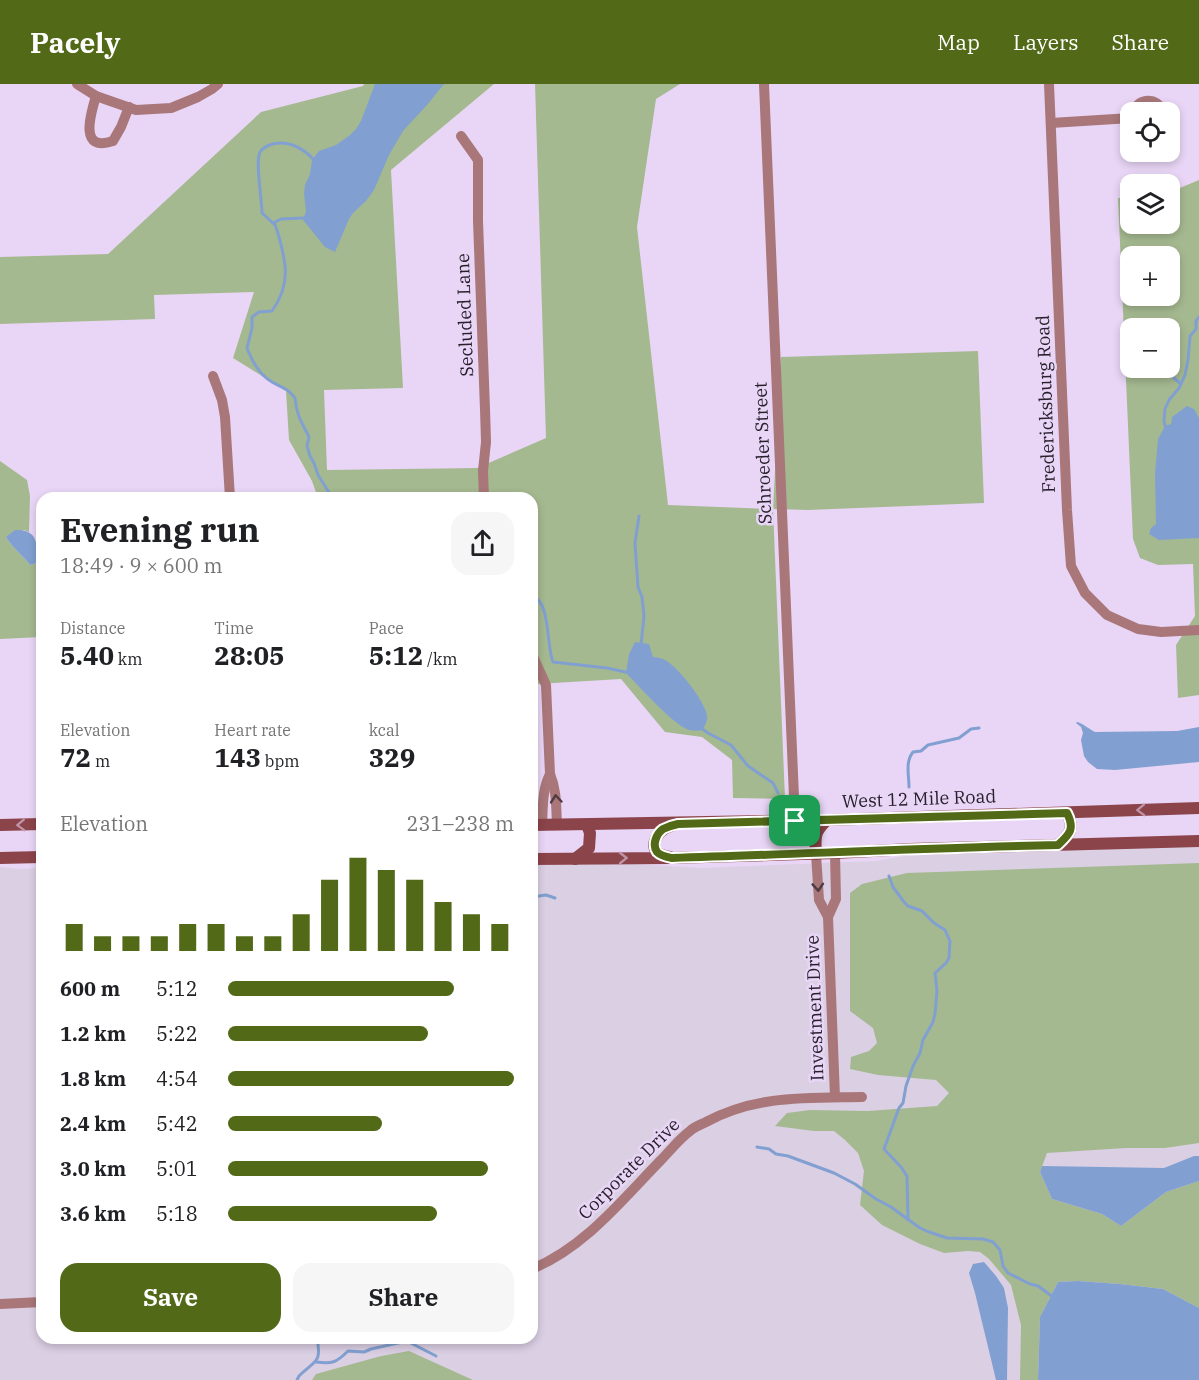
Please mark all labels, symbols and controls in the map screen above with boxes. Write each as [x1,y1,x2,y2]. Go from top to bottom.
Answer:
text: Pacely [30,24,120,61]
text: Map [937,28,980,56]
text: Layers [1013,28,1079,56]
text: Share [1112,28,1169,56]
map controls [1120,102,1180,378]
button: locate [1120,102,1180,162]
button: layers [1120,174,1180,234]
button: + [1120,246,1180,306]
street label: Secluded Lane [451,253,478,377]
street label: Fredericksburg Road [1031,315,1060,493]
button: − [1120,318,1180,378]
street label: Schroeder Street [749,381,776,525]
text: Evening run [60,508,260,551]
button: share [451,512,514,575]
text: 18:49 · 9 × 600 m [60,552,223,579]
text: Distance [60,618,125,638]
text: Time [214,618,254,638]
text: Pace [369,618,404,638]
text: 5.40 [60,638,114,672]
text: 28:05 [214,638,285,672]
text: 5:12 [369,638,423,672]
text: km [114,649,142,669]
text: /km [423,649,458,669]
text: Elevation [60,720,130,740]
text: Heart rate [214,720,291,740]
text: kcal [369,720,400,740]
text: 72 [60,740,91,774]
text: 143 [214,740,261,774]
text: 329 [369,740,415,774]
text: m [91,751,110,771]
text: bpm [261,751,299,771]
street label: West 12 Mile Road [841,784,997,813]
one-way arrow [550,795,563,804]
pin [769,795,820,846]
icon: arrive [778,804,811,837]
one-way arrow [1136,804,1145,817]
text: Elevation [60,810,148,837]
text: 231–238 m [407,810,514,837]
one-way arrow [16,818,25,831]
one-way arrow [619,852,628,865]
one-way arrow [811,882,824,891]
street label: Investment Drive [800,935,829,1081]
text: 600 m [60,975,120,1002]
text: 5:12 [156,975,198,1002]
text: 1.2 km [60,1020,126,1047]
text: 5:22 [156,1020,198,1047]
text: 1.8 km [60,1065,126,1092]
text: 4:54 [156,1065,198,1092]
text: 2.4 km [60,1110,126,1137]
text: 5:42 [156,1110,198,1137]
street label: Corporate Drive [573,1113,684,1224]
text: 3.0 km [60,1155,126,1182]
text: 5:01 [156,1155,198,1182]
text: 3.6 km [60,1200,126,1227]
text: 5:18 [156,1200,198,1227]
button: Save [60,1263,281,1332]
button: Share [293,1263,514,1332]

